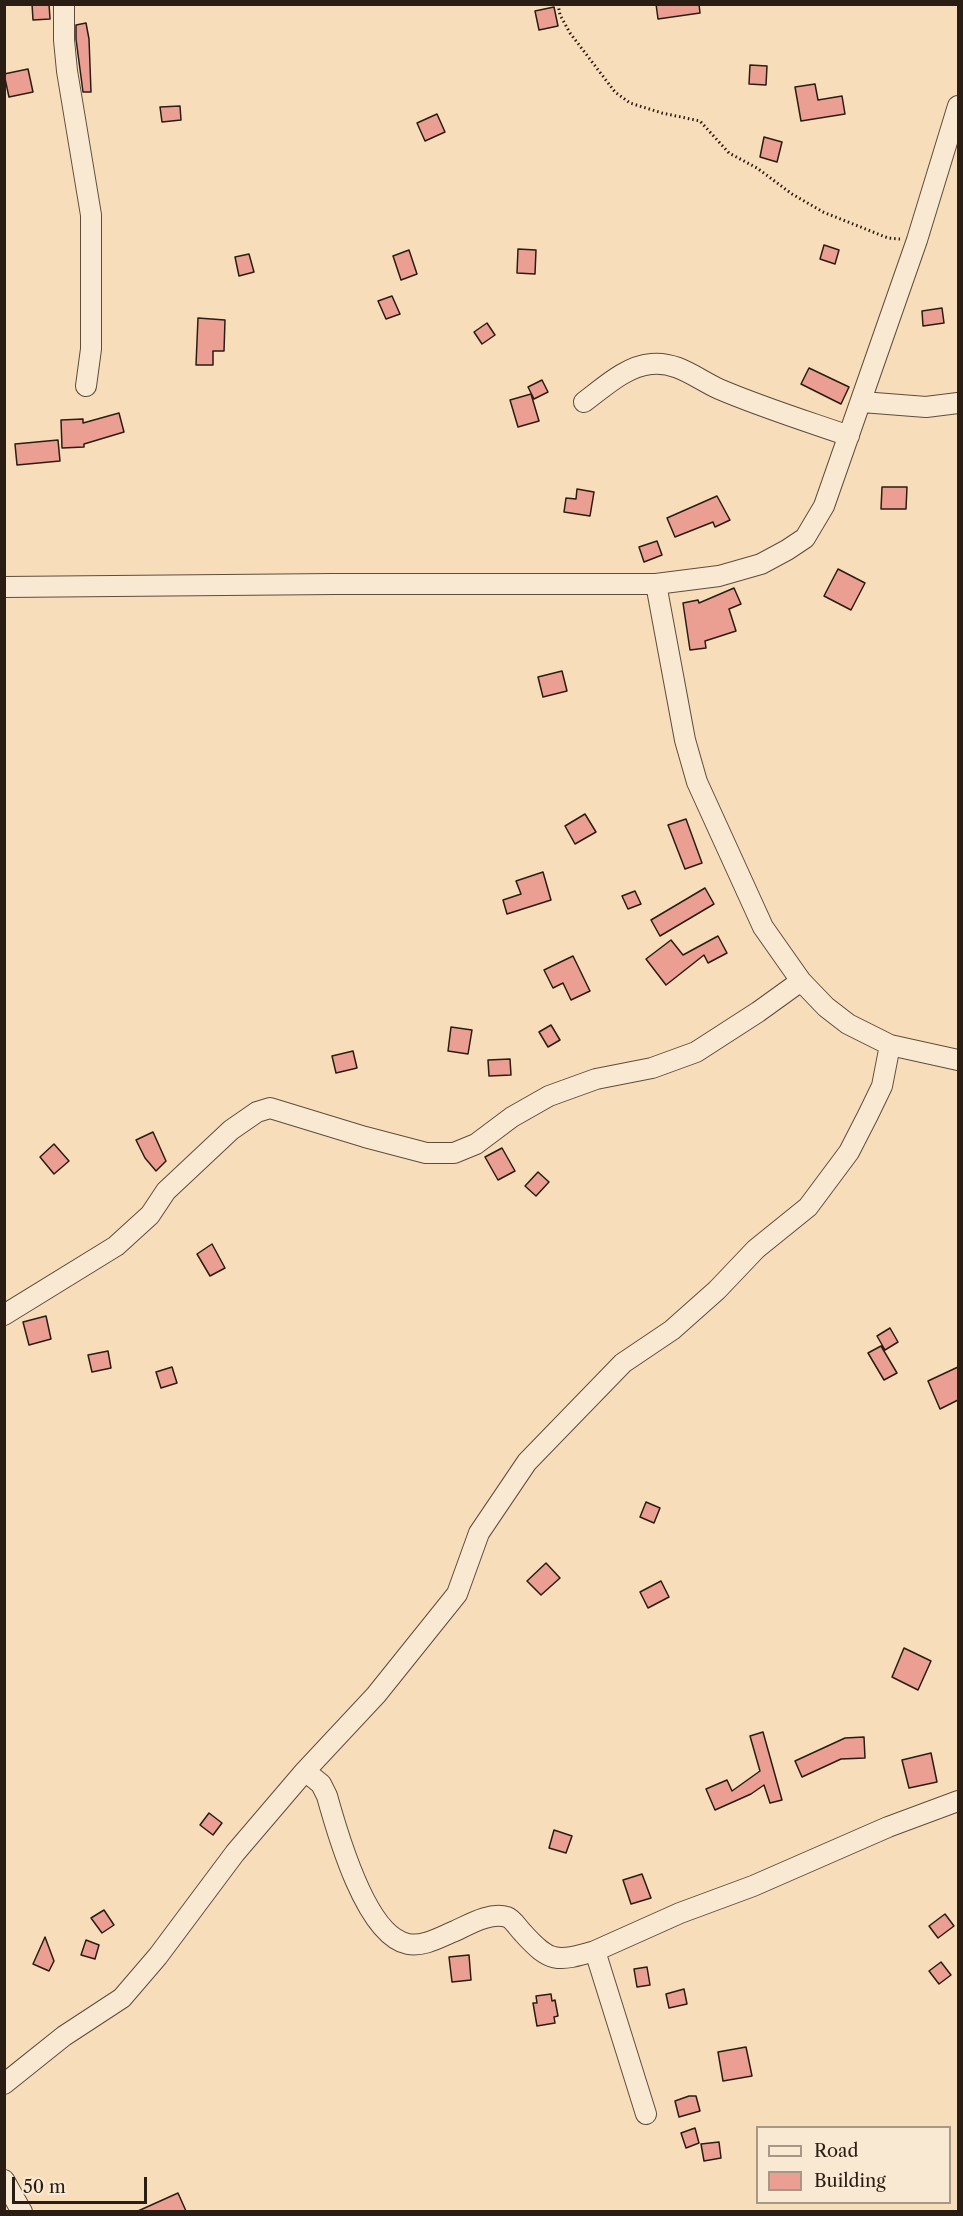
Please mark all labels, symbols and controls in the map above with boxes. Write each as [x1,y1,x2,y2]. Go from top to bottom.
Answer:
legend [756,2126,951,2204]
text: Road [814,2140,859,2162]
scale bar [15,2165,150,2203]
text: Building [814,2170,886,2192]
text: 50 m [23,2176,66,2198]

